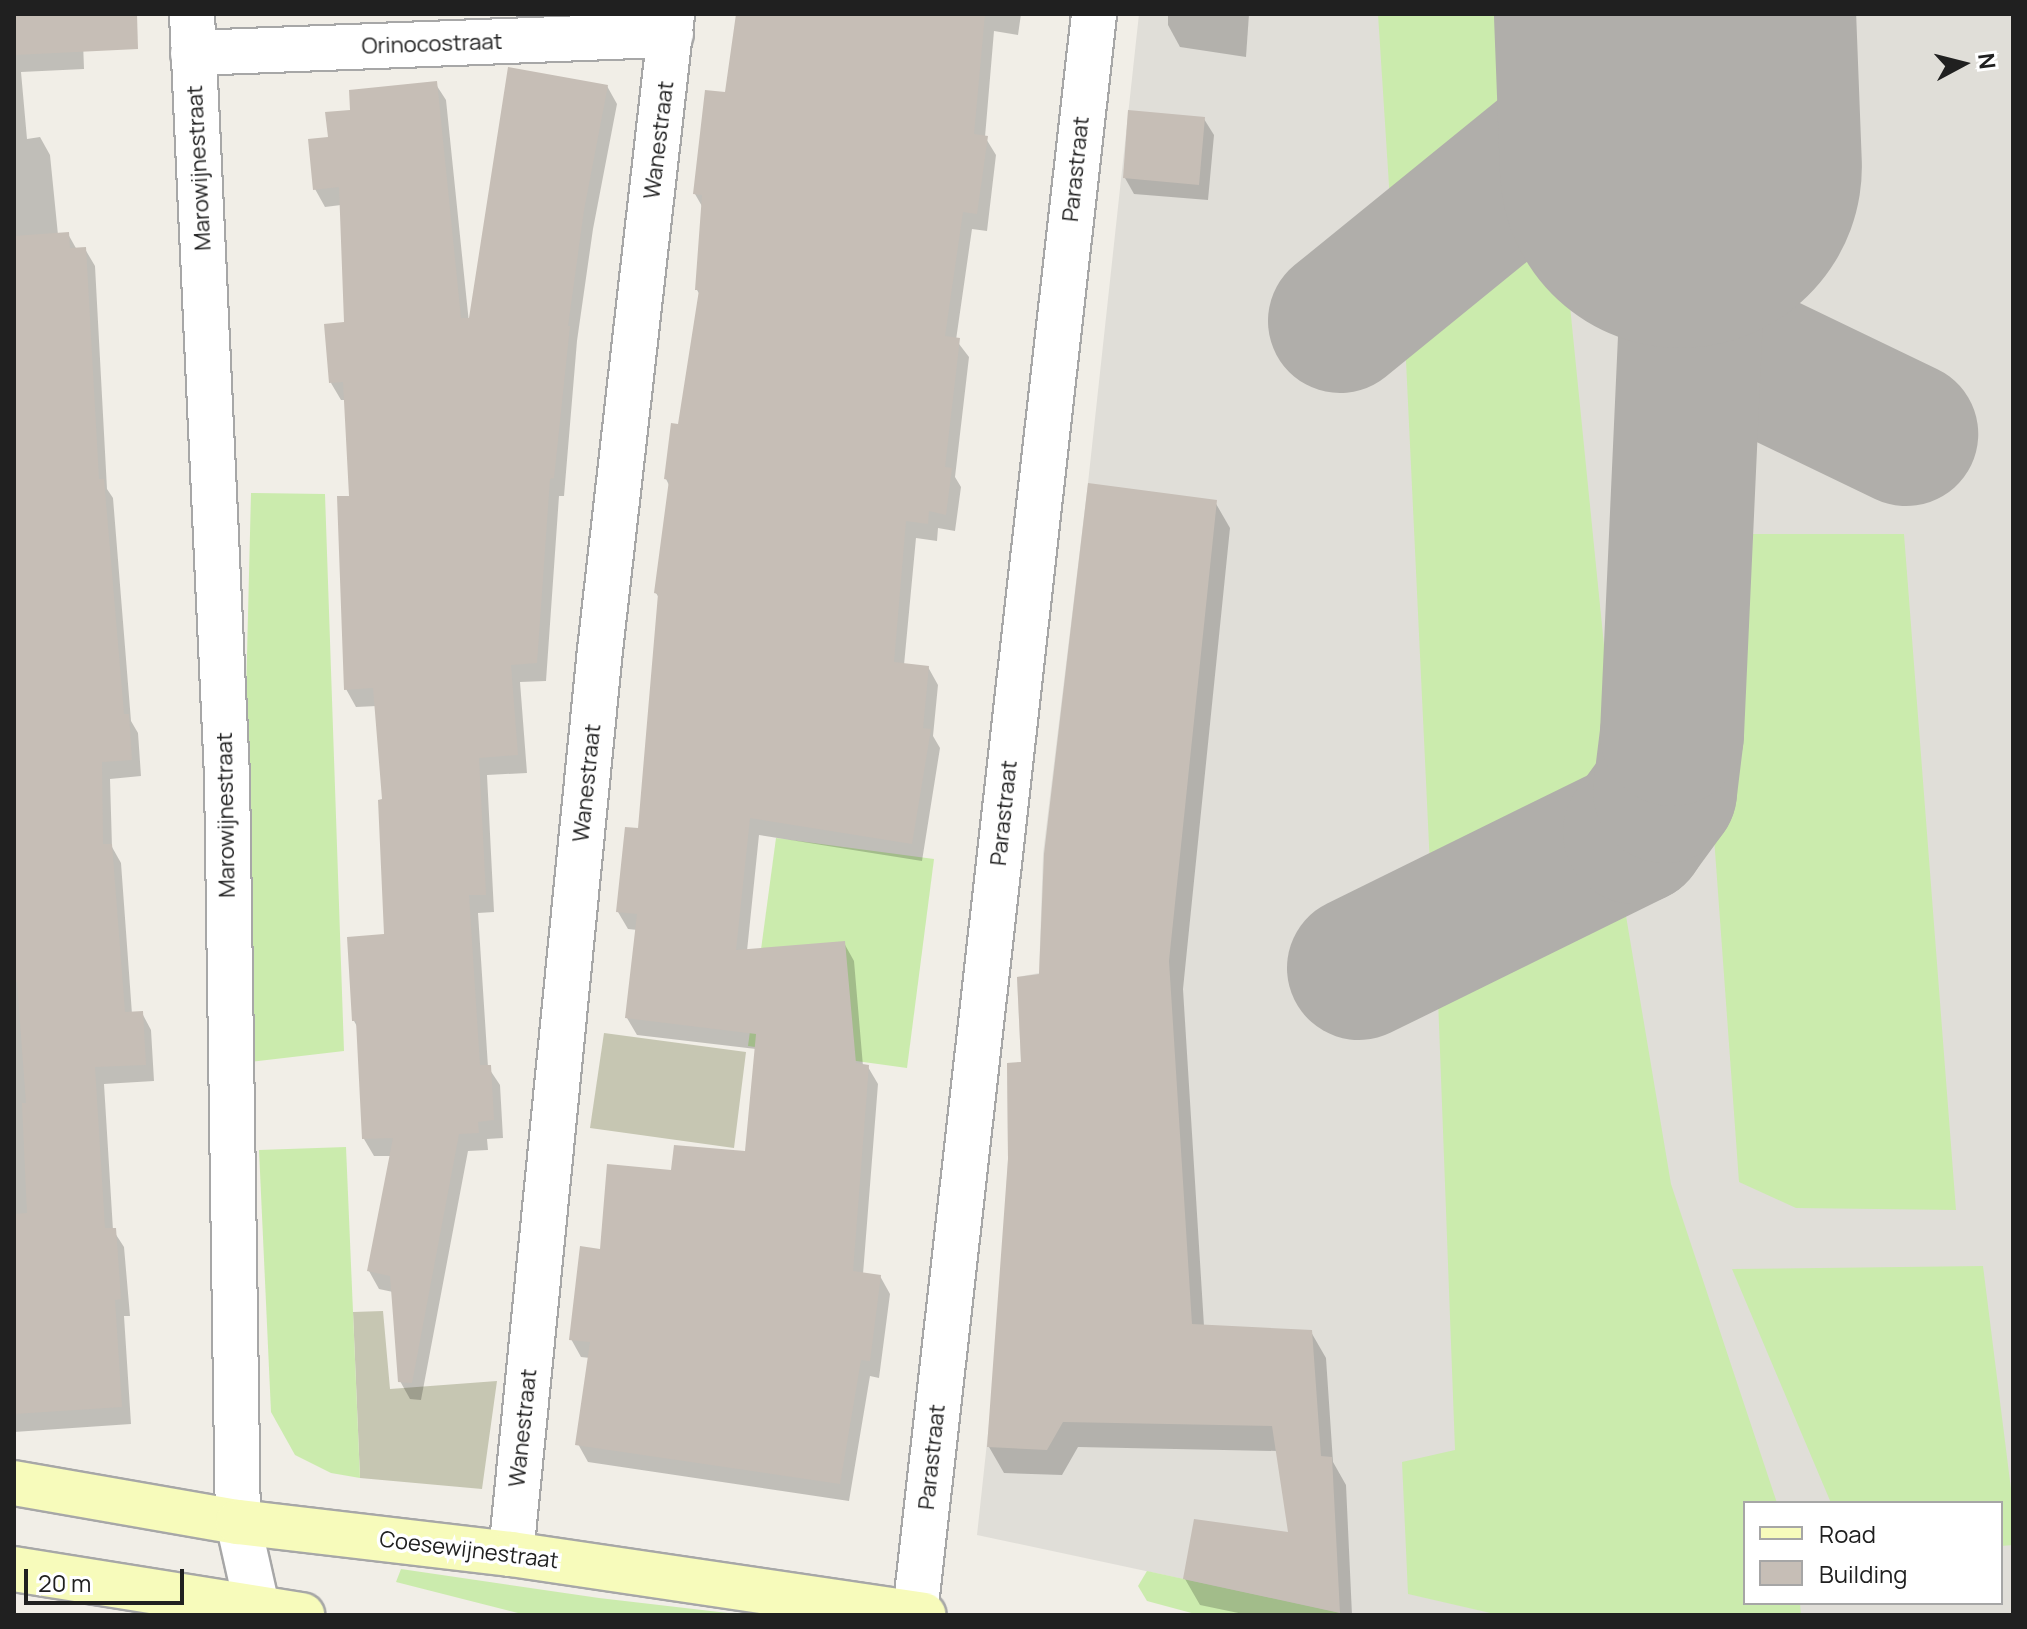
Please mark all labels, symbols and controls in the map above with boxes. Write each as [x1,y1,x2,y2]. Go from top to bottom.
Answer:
north arrow [1923,24,2003,104]
street label: Orinocostraat [361,28,503,60]
text: N [1971,51,2003,71]
street label: Wanestraat [639,79,679,201]
street label: Marowijnestraat [181,85,217,251]
street label: Parastraat [1057,115,1095,223]
street label: Wanestraat [568,723,606,843]
street label: Marowijnestraat [211,732,241,898]
street label: Parastraat [985,759,1023,867]
street label: Wanestraat [504,1368,542,1488]
street label: Parastraat [913,1403,951,1511]
legend [1743,1501,2003,1605]
text: Road [1819,1517,1876,1550]
street label: Coesewijnestraat [378,1526,560,1574]
scale bar [28,1553,188,1603]
text: Building [1819,1557,1907,1590]
text: 20 m [38,1566,91,1599]

